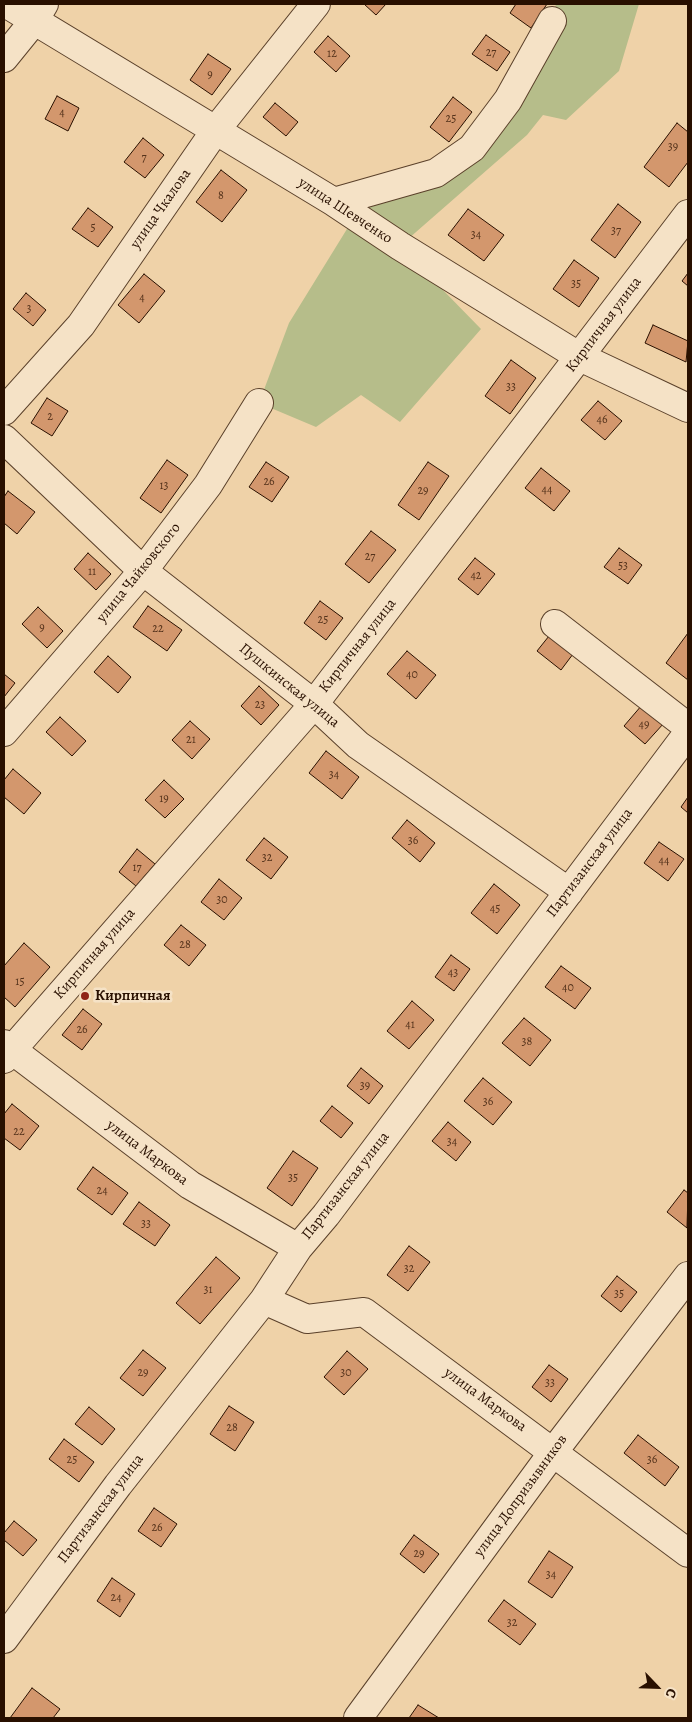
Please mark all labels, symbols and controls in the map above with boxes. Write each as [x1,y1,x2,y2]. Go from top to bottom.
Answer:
house number: 27 [486,46,496,60]
house number: 12 [327,47,337,61]
house number: 9 [207,68,213,82]
house number: 4 [59,106,65,120]
house number: 25 [446,112,456,126]
house number: 39 [668,140,678,154]
house number: 7 [141,151,147,165]
street label: улица Чкалова [127,166,195,252]
street label: улица Шевченко [295,174,395,248]
house number: 8 [218,189,224,203]
house number: 5 [90,221,96,235]
house number: 37 [611,224,621,238]
house number: 34 [471,228,481,242]
street label: Кирпичная улица [562,274,646,376]
house number: 35 [571,277,581,291]
house number: 4 [139,291,145,305]
house number: 3 [27,302,31,316]
house number: 33 [506,380,516,394]
house number: 2 [47,410,53,424]
house number: 46 [597,413,607,427]
house number: 26 [263,475,275,489]
house number: 13 [159,479,169,493]
house number: 44 [542,483,552,497]
house number: 29 [417,484,429,498]
street label: улица Чайковского [93,519,185,627]
house number: 27 [365,550,375,564]
house number: 53 [618,559,628,573]
house number: 11 [88,565,96,579]
house number: 42 [470,569,482,583]
street label: Кирпичная улица [316,595,400,697]
house number: 25 [318,613,328,627]
house number: 9 [39,621,45,635]
house number: 22 [152,622,164,636]
street label: Пушкинская улица [235,640,343,732]
house number: 40 [406,668,418,682]
house number: 23 [255,698,265,712]
house number: 49 [639,718,649,732]
house number: 21 [186,733,196,747]
house number: 34 [329,768,339,782]
house number: 19 [159,792,169,806]
street label: Партизанская улица [543,805,637,921]
house number: 36 [408,834,418,848]
house number: 32 [262,851,272,865]
house number: 44 [659,854,669,868]
house number: 17 [132,861,142,875]
house number: 30 [216,893,228,907]
house number: 45 [490,902,500,916]
street label: Кирпичная улица [51,905,139,1003]
house number: 28 [179,938,191,952]
house number: 43 [448,966,458,980]
house number: 15 [15,975,25,989]
house number: 40 [562,981,574,995]
place label: Кирпичная [95,987,170,1005]
marker: Кирпичная [79,990,91,1002]
house number: 41 [405,1018,415,1032]
house number: 26 [76,1023,88,1037]
house number: 38 [522,1035,532,1049]
house number: 39 [360,1079,370,1093]
house number: 36 [483,1095,493,1109]
street label: улица Маркова [103,1116,191,1190]
house number: 22 [13,1125,25,1139]
street label: Партизанская улица [298,1128,394,1244]
house number: 34 [447,1135,457,1149]
house number: 35 [288,1171,298,1185]
house number: 24 [96,1184,108,1198]
house number: 33 [141,1217,151,1231]
house number: 32 [404,1262,414,1276]
house number: 31 [203,1283,213,1297]
house number: 35 [614,1287,624,1301]
street label: улица Маркова [440,1364,530,1436]
house number: 29 [137,1366,149,1380]
house number: 30 [340,1366,352,1380]
house number: 33 [545,1376,555,1390]
house number: 28 [226,1421,238,1435]
street label: улица Допризывников [471,1431,571,1561]
street label: Партизанская улица [54,1451,148,1567]
house number: 25 [67,1453,77,1467]
house number: 36 [647,1453,657,1467]
house number: 26 [151,1521,163,1535]
house number: 29 [413,1547,425,1561]
house number: 34 [546,1568,556,1582]
house number: 24 [110,1591,122,1605]
house number: 32 [507,1616,517,1630]
north arrow [632,1662,682,1712]
text: С [661,1686,682,1701]

